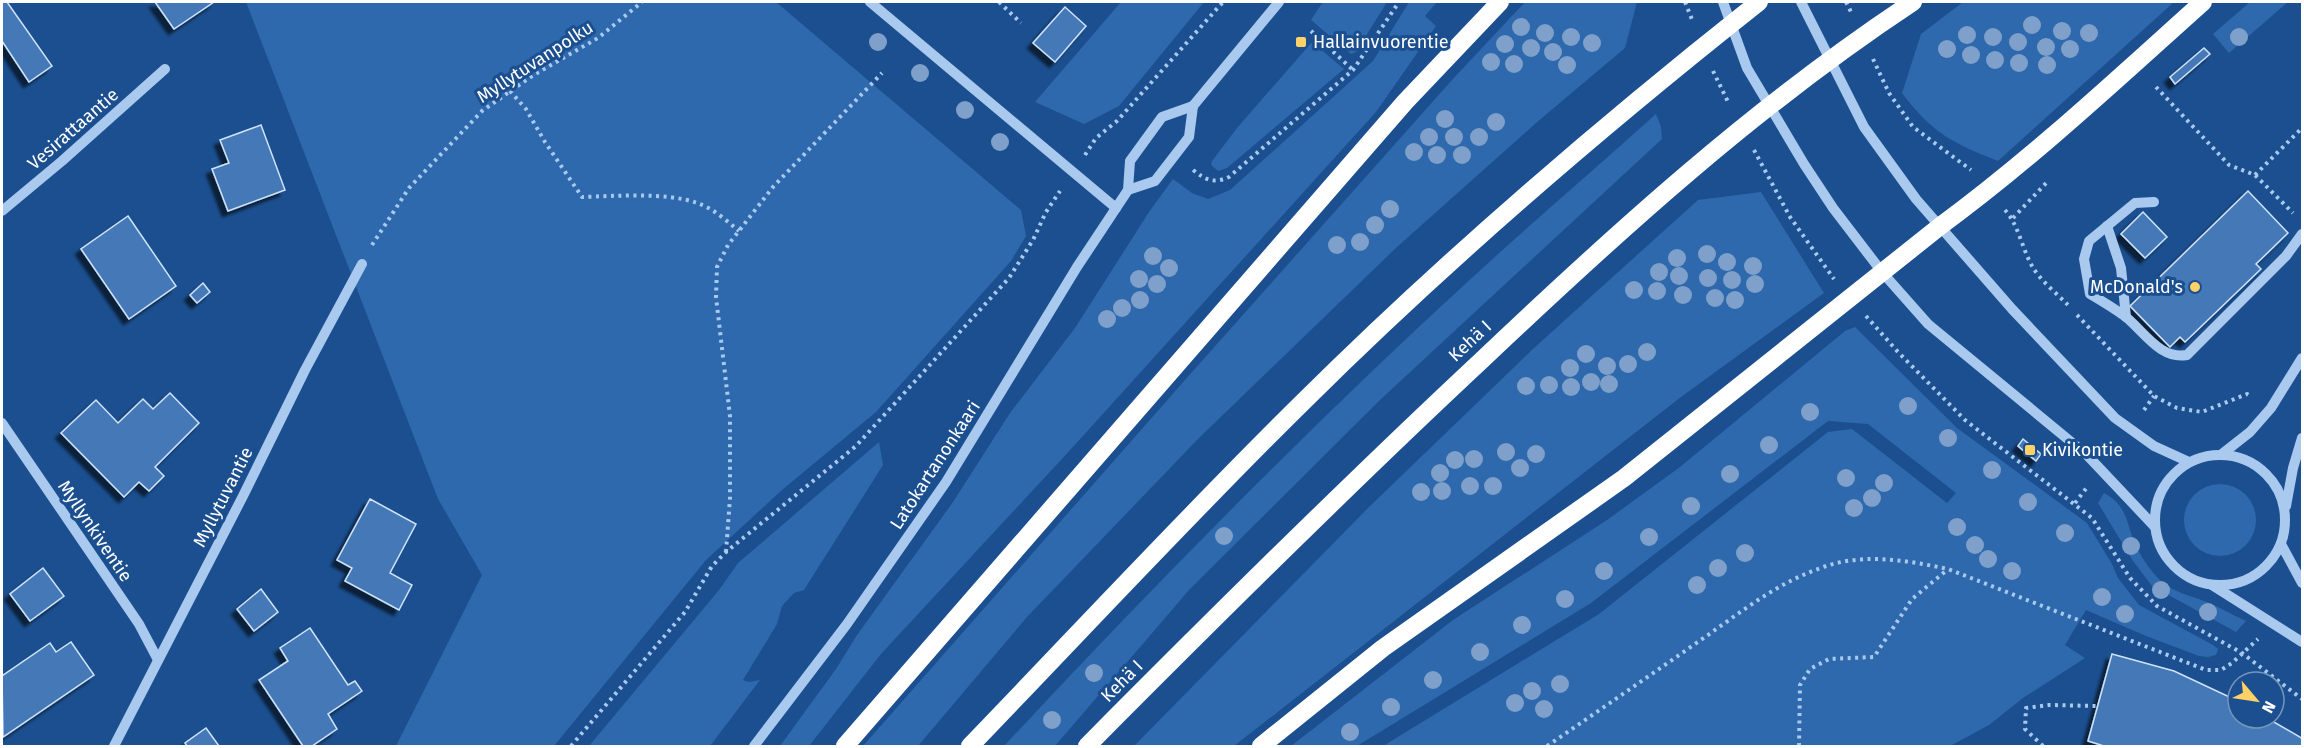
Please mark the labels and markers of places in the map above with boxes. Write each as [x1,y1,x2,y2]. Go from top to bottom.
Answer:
place label: Hallainvuorentie [1313,31,1449,53]
marker: Hallainvuorentie [1294,35,1308,49]
place label: McDonald's [2090,276,2183,298]
marker: McDonald's [2188,280,2202,294]
place label: Kivikontie [2042,439,2123,461]
marker: Kivikontie [2023,443,2037,457]

